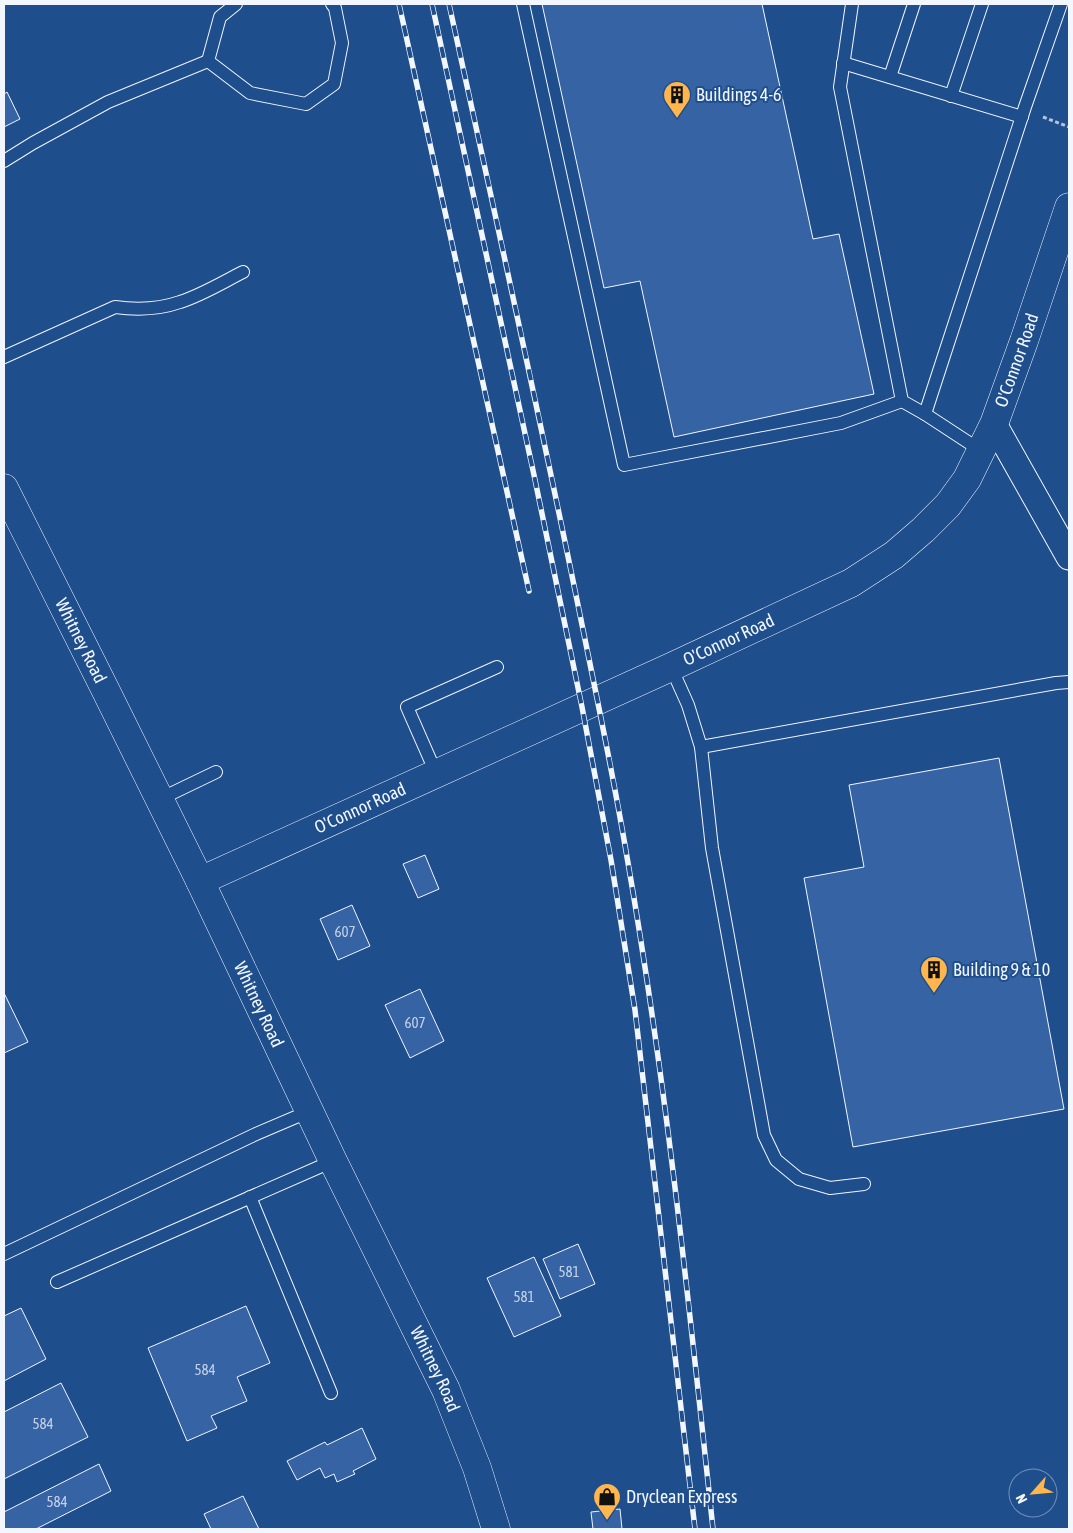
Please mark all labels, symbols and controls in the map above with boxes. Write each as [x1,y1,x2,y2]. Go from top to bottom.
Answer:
building icon: Buildings 4-6 [662,80,692,119]
place label: Buildings 4-6 [696,84,781,105]
street label: O'Connor Road [990,311,1043,410]
street label: Whitney Road [51,595,111,686]
street label: O'Connor Road [680,609,777,670]
street label: O'Connor Road [311,778,409,838]
house number: 607 [334,923,356,940]
building icon: Building 9 & 10 [919,955,949,994]
street label: Whitney Road [230,958,288,1051]
place label: Building 9 & 10 [953,959,1050,980]
house number: 607 [404,1014,426,1031]
house number: 581 [558,1263,580,1280]
house number: 581 [513,1288,535,1305]
street label: Whitney Road [406,1323,465,1415]
house number: 584 [194,1361,216,1378]
house number: 584 [32,1415,54,1432]
north arrow [1008,1468,1058,1518]
shop icon: Dryclean Express [592,1482,622,1521]
place label: Dryclean Express [626,1486,737,1507]
text: N [1012,1492,1030,1506]
house number: 584 [46,1493,68,1510]

